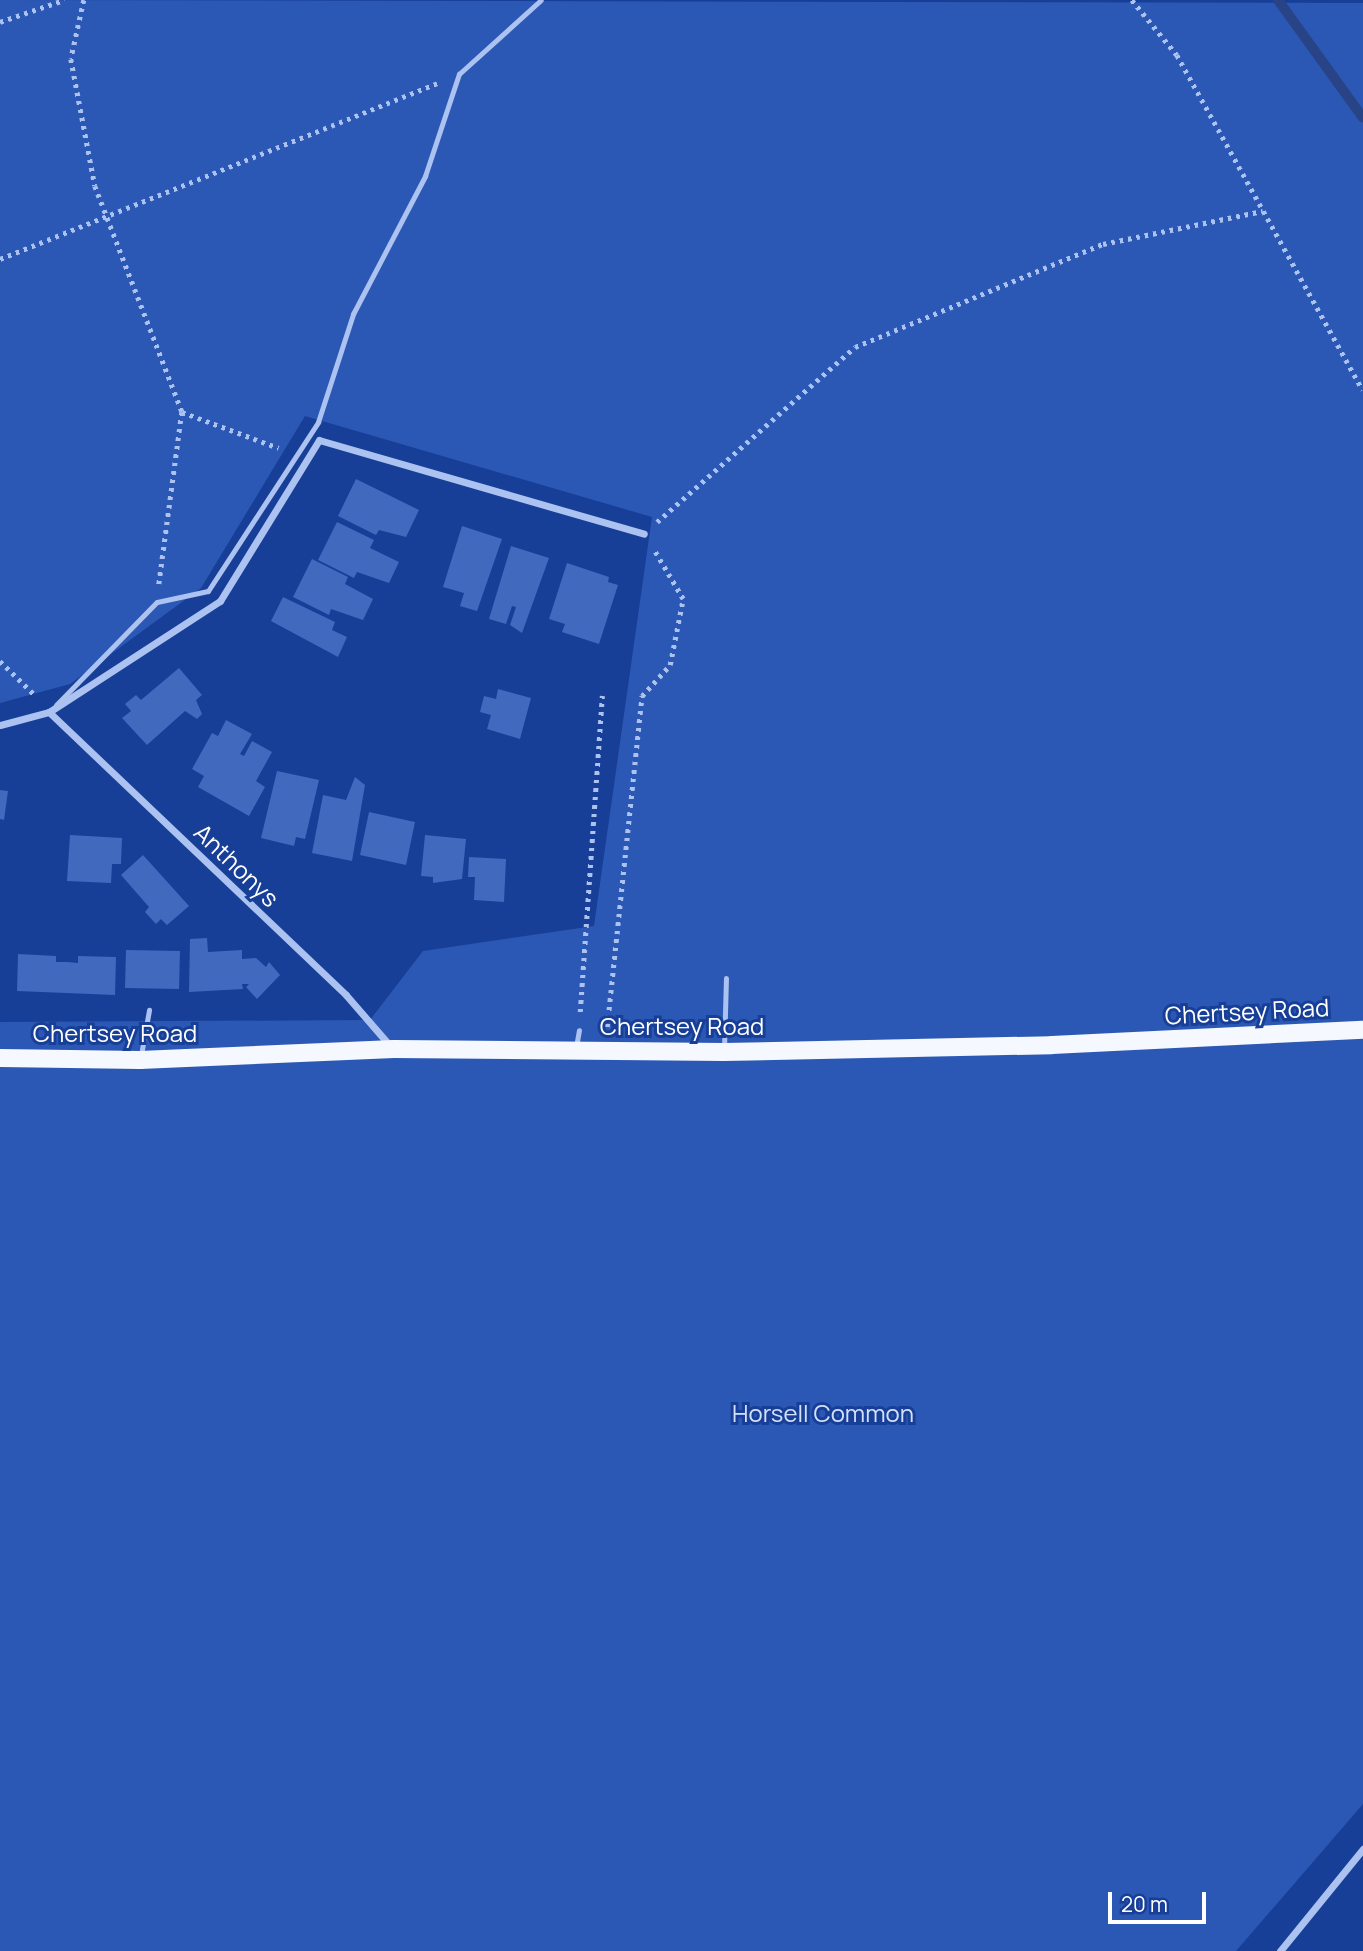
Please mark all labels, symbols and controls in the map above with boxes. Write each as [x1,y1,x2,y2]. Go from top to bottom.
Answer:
street label: Anthonys [189,818,285,912]
street label: Chertsey Road [1164,992,1330,1030]
street label: Chertsey Road [600,1012,764,1040]
street label: Chertsey Road [33,1019,197,1047]
park label: Horsell Common [732,1399,914,1427]
scale bar [1111,1878,1209,1922]
text: 20 m [1121,1890,1168,1918]

